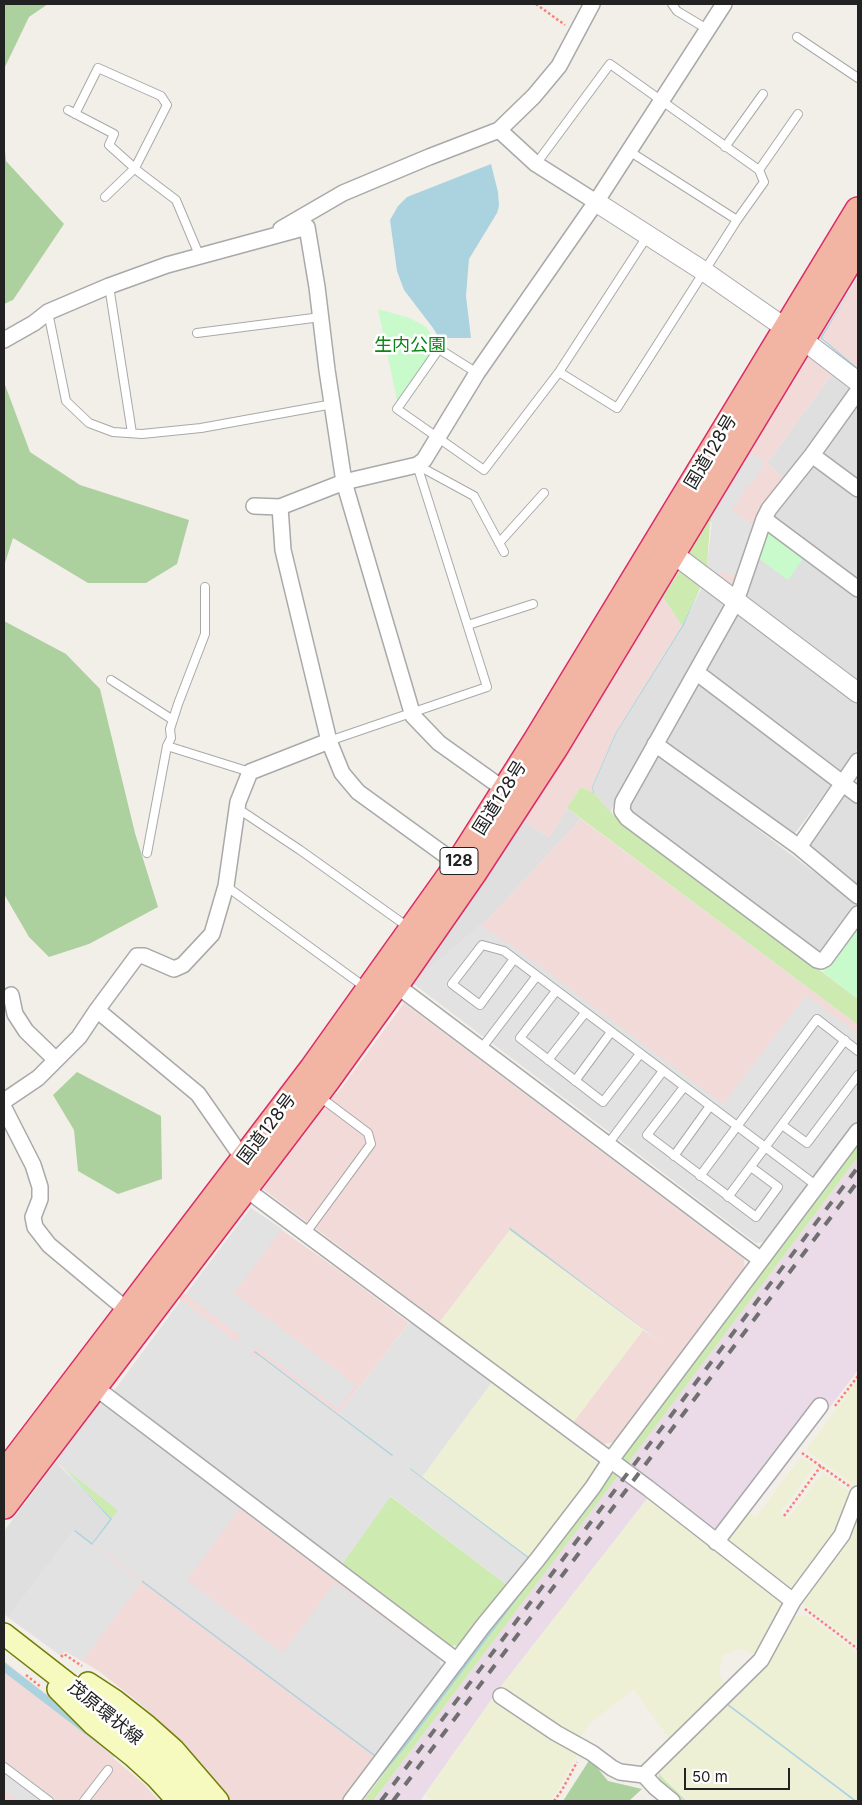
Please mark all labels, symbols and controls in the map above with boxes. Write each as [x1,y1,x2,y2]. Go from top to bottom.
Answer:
park label: 生内公園 [374,335,446,357]
street label: 国道128号 [680,411,742,493]
street label: 国道128号 [469,757,531,839]
road number: 128 [440,848,478,874]
street label: 国道128号 [233,1089,301,1169]
street label: 茂原環状線 [63,1676,147,1750]
scale bar [687,1758,793,1790]
text: 50 m [692,1767,728,1786]

